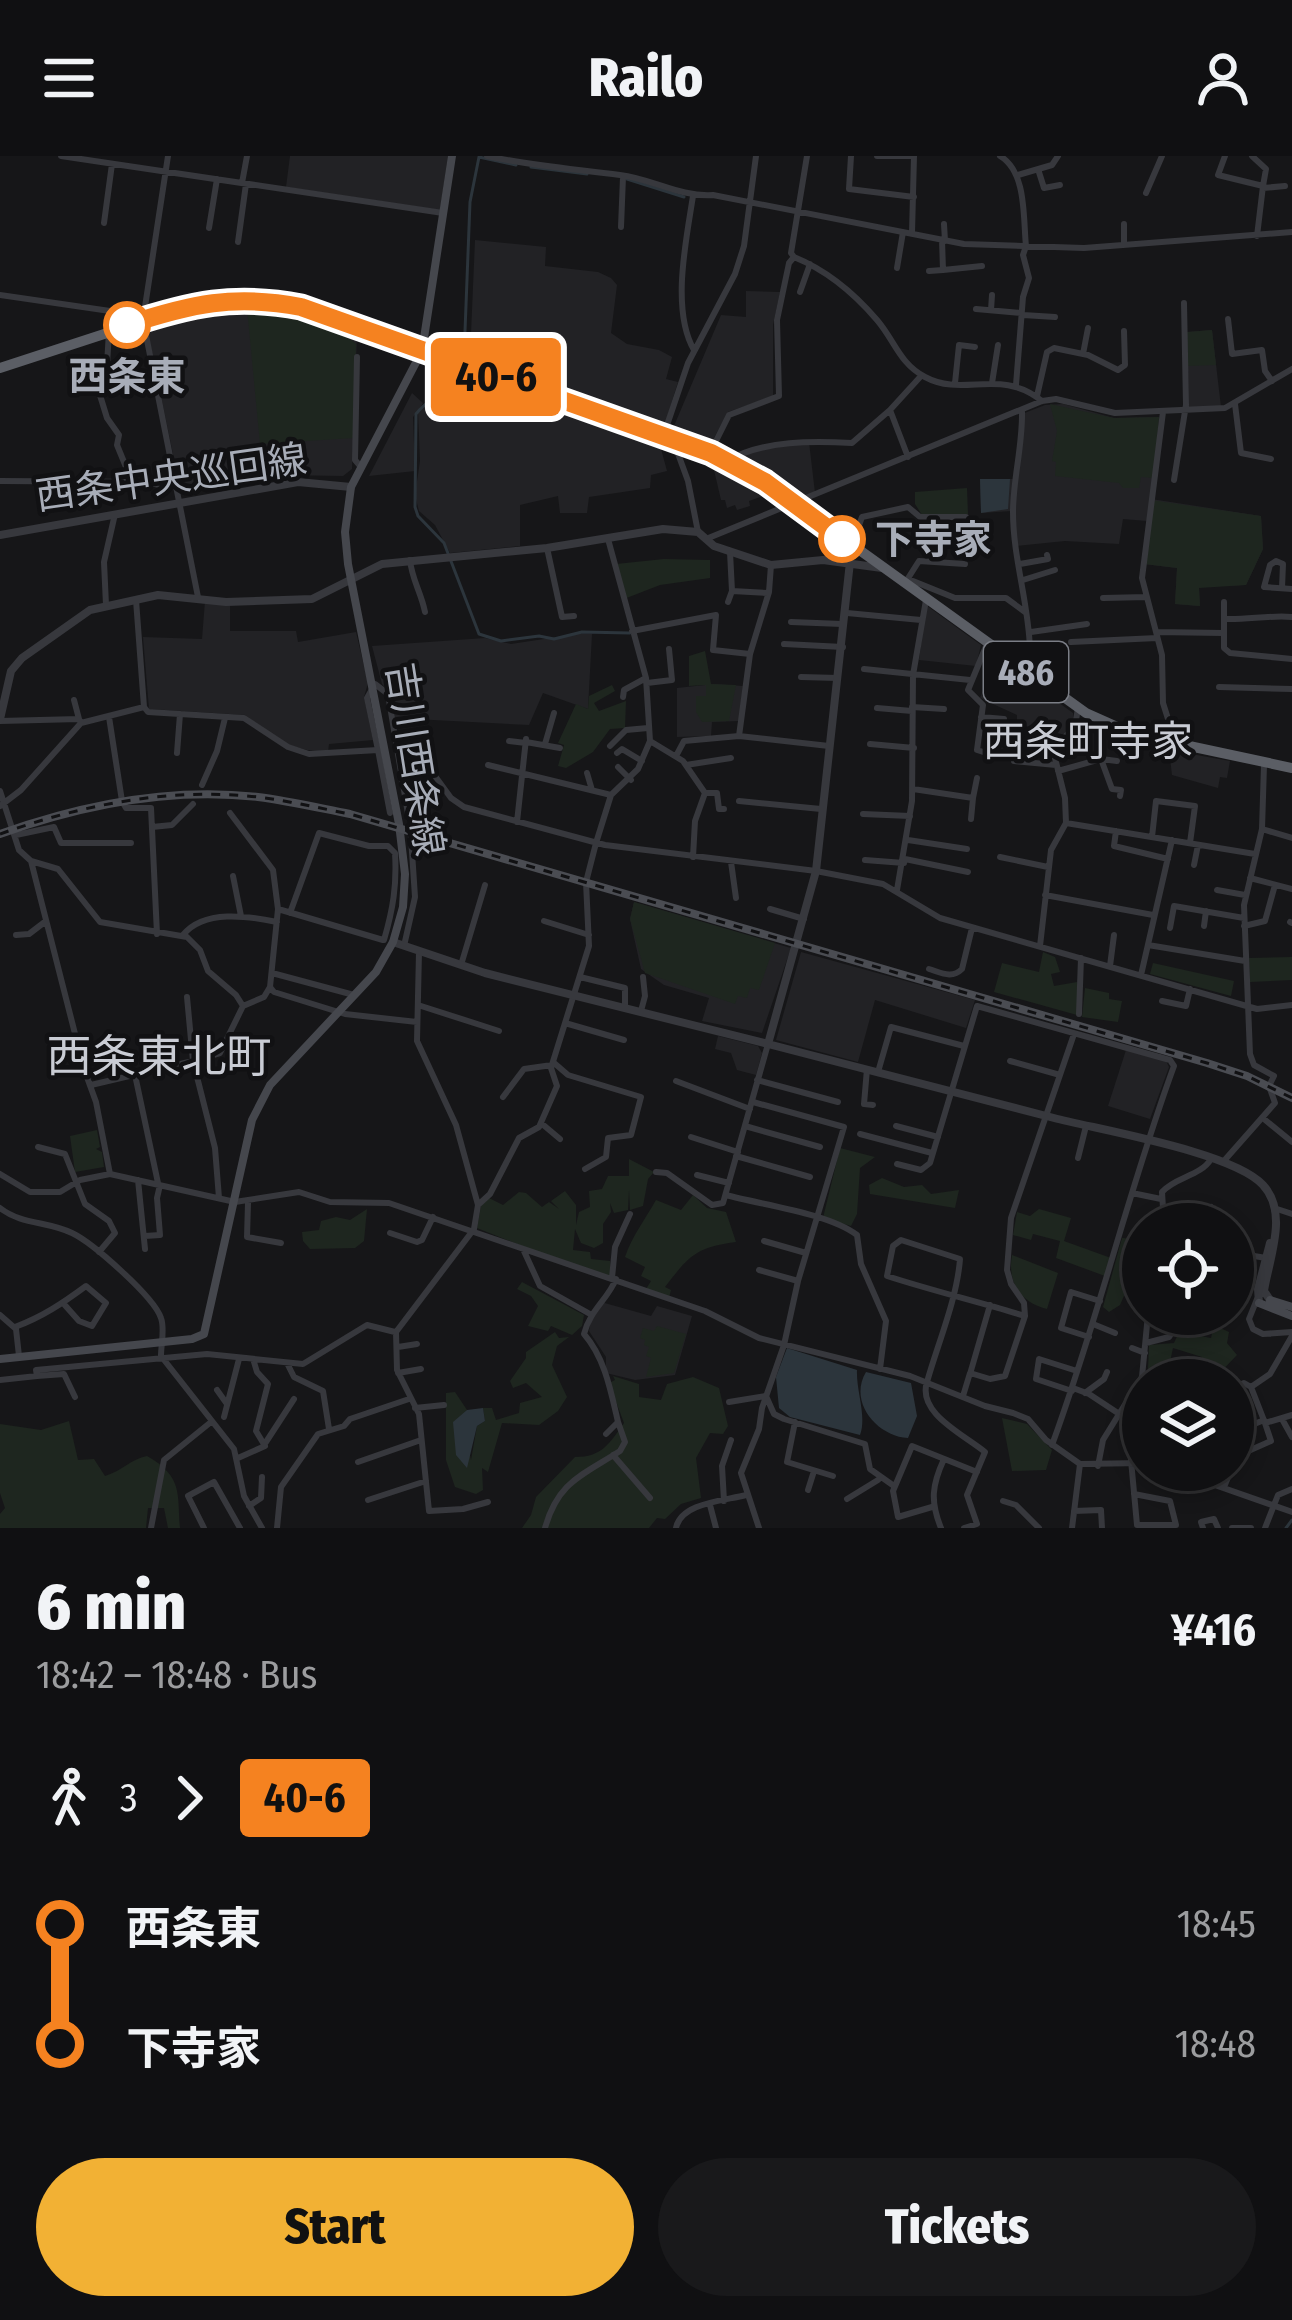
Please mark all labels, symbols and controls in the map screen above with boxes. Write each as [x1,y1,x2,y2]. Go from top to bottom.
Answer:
icon: menu [36,45,102,111]
icon: person [1190,45,1256,111]
text: Railo [589,46,703,110]
marker: 西条東 [105,303,149,347]
line badge: 40-6 [412,338,580,416]
text: 40-6 [455,352,537,402]
place label: 西条東 [68,354,186,400]
street label: 西条中央巡回線 [33,436,310,520]
marker: 下寺家 [820,517,864,561]
place label: 下寺家 [875,517,992,563]
road number: 486 [984,642,1068,702]
street label: 吉川西条線 [377,659,453,859]
district label: 西条町寺家 [983,717,1193,767]
district label: 西条東北町 [46,1030,272,1084]
map controls [1122,1203,1254,1491]
button: locate [1122,1203,1254,1335]
button: layers [1122,1359,1254,1491]
text: 6 min [36,1567,186,1646]
text: ¥416 [1171,1603,1256,1657]
text: 18:42 – 18:48 · Bus [36,1652,317,1698]
icon: walk [36,1765,102,1831]
icon: forward [156,1765,222,1831]
text: 40-6 [264,1773,346,1823]
text: 3 [120,1775,138,1821]
text: 18:45 [1177,1901,1256,1947]
text: 西条東 [126,1902,261,1956]
text: 18:48 [1175,2021,1256,2067]
text: 下寺家 [126,2022,261,2076]
button: Start [36,2158,634,2296]
button: Tickets [658,2158,1256,2296]

